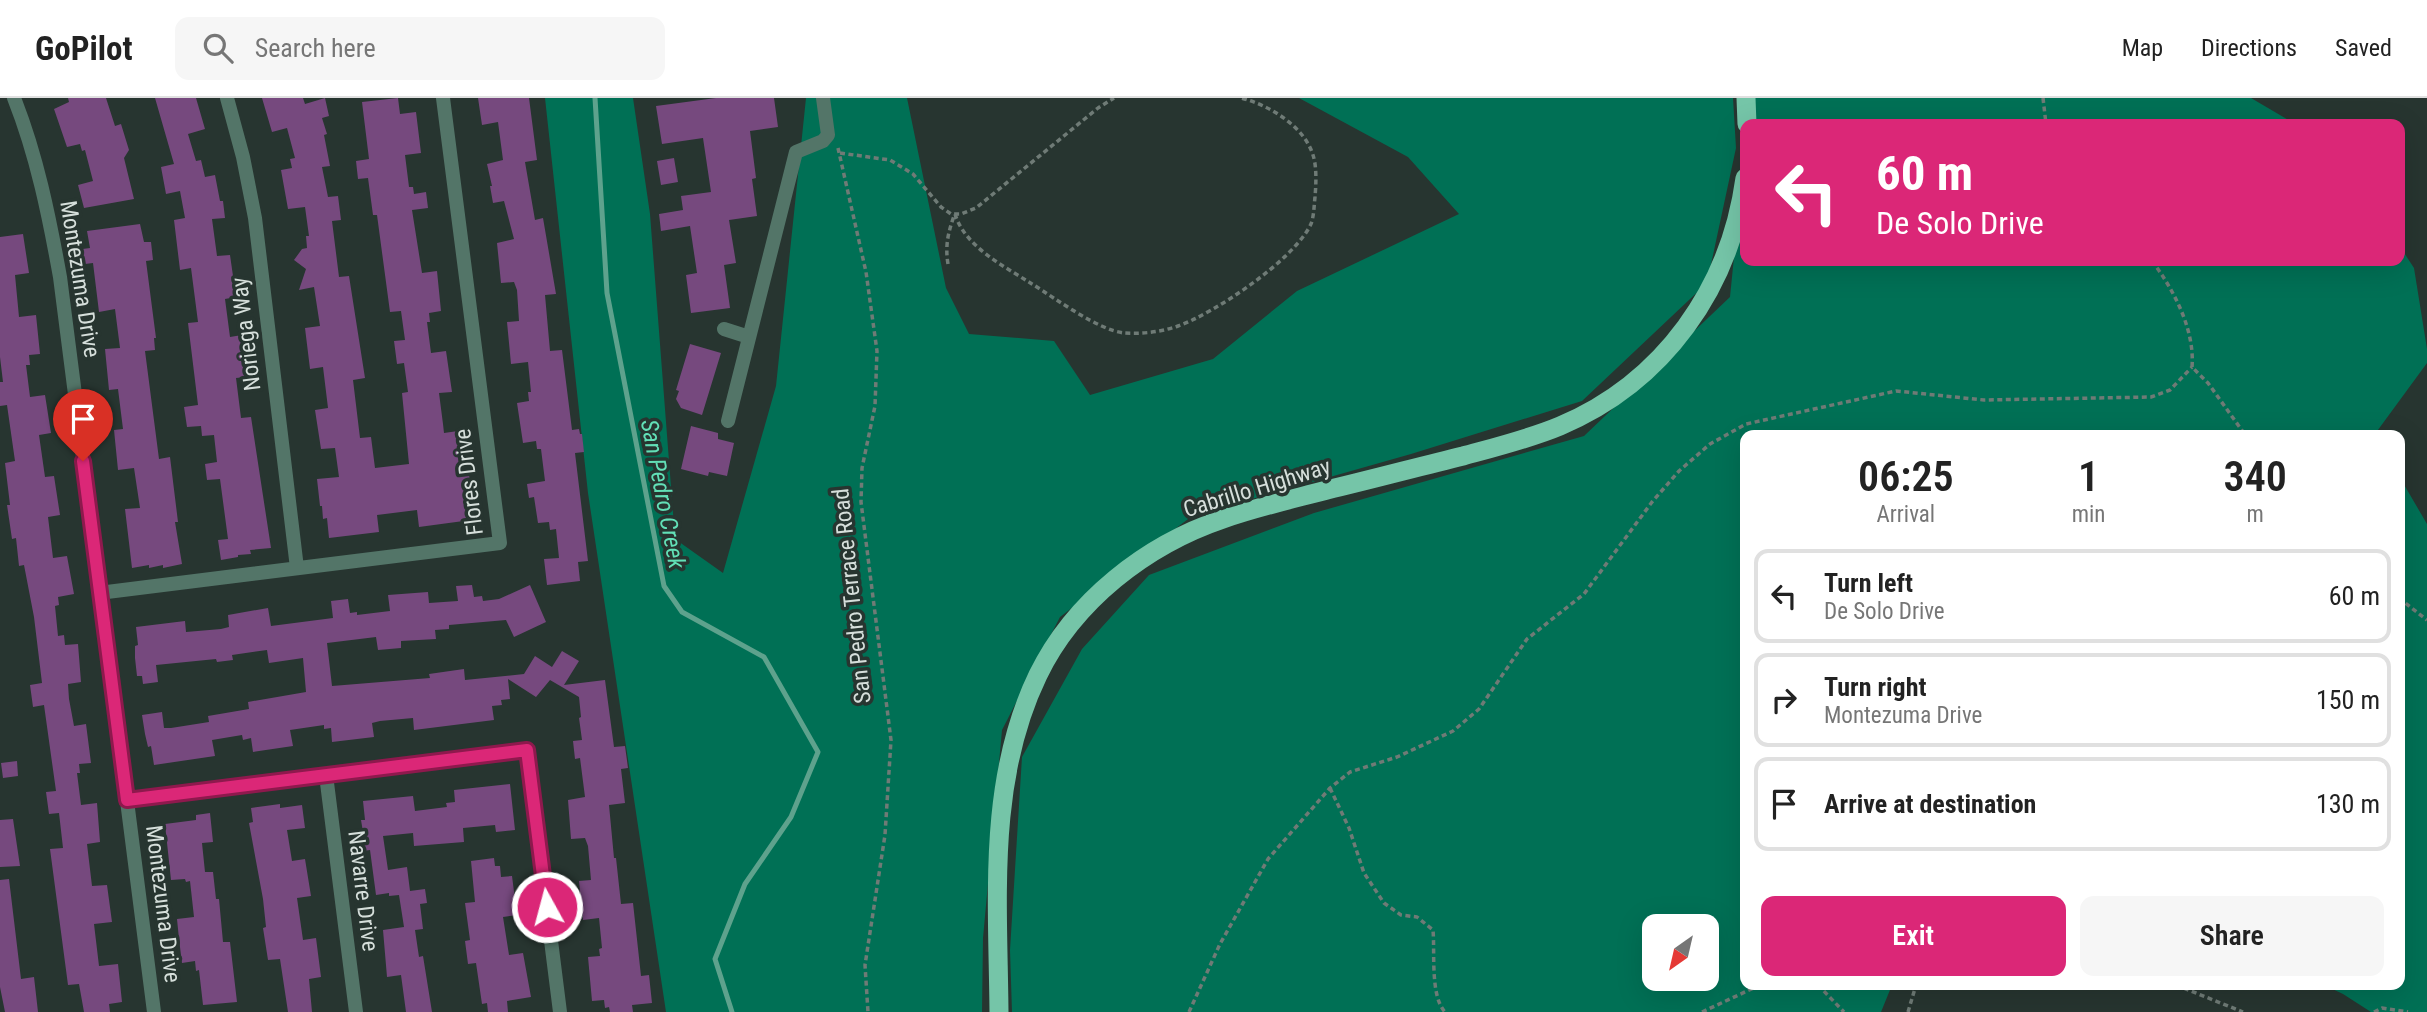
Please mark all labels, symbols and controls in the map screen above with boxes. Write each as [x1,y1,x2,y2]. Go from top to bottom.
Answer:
search box [175,17,665,80]
text: GoPilot [35,29,133,68]
icon: search [199,29,237,67]
text: Search here [255,33,376,63]
text: Map [2122,34,2163,62]
text: Directions [2201,34,2297,62]
text: Saved [2335,34,2392,62]
text: 60 m [1876,145,1973,202]
icon: left [1761,147,1852,238]
street label: Montezuma Drive [54,199,106,359]
text: De Solo Drive [1876,204,2044,242]
street label: Noriega Way [226,275,266,392]
pin [53,389,113,461]
icon: arrive [64,400,102,438]
water label: San Pedro Creek [635,417,691,572]
street label: Flores Drive [449,427,489,537]
text: 06:25 [1858,452,1954,501]
text: 1 [2078,452,2099,501]
text: 340 [2224,452,2287,501]
street label: Cabrillo Highway [1180,453,1334,523]
street label: San Pedro Terrace Road [827,487,877,705]
text: Arrival [1877,501,1935,528]
text: min [2072,501,2105,528]
text: m [2247,501,2264,528]
text: Turn left [1824,568,1913,598]
icon: left [1765,577,1803,615]
text: 60 m [2329,581,2380,611]
text: De Solo Drive [1824,598,1945,625]
text: Turn right [1824,672,1926,702]
icon: right [1765,681,1803,719]
text: 150 m [2316,685,2380,715]
text: Montezuma Drive [1824,702,1982,729]
icon: arrive [1765,785,1803,823]
text: Arrive at destination [1824,789,2036,819]
text: 130 m [2316,789,2380,819]
street label: Montezuma Drive [140,824,186,984]
street label: Navarre Drive [342,829,384,953]
position arrow [510,870,584,944]
button: Exit [1761,896,2066,976]
button: Share [2080,896,2384,976]
north arrow [1642,914,1718,990]
map controls [1642,914,1719,991]

